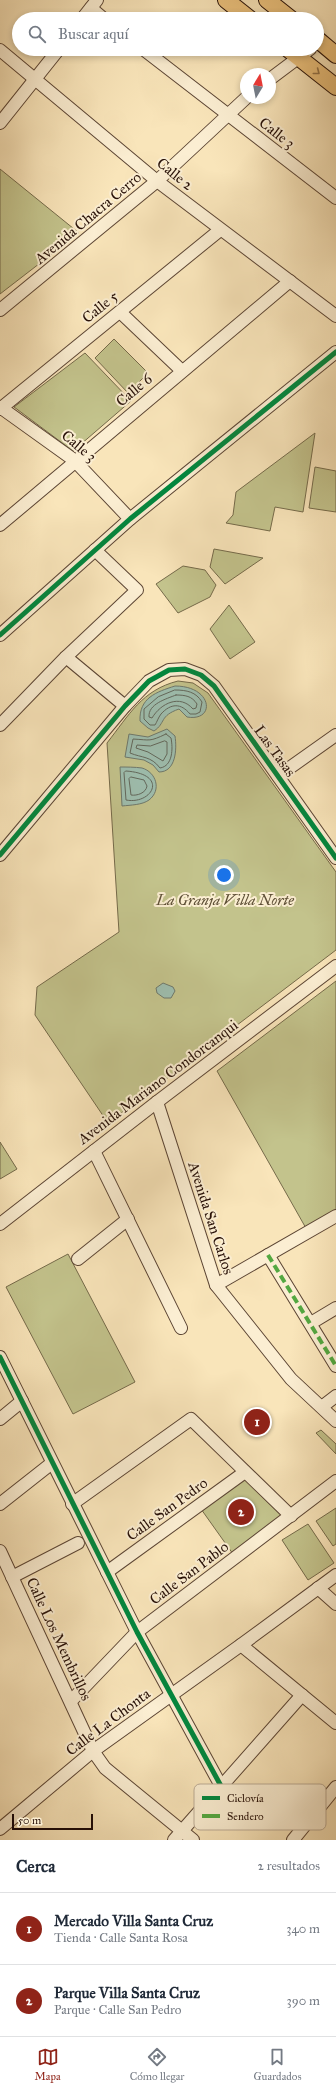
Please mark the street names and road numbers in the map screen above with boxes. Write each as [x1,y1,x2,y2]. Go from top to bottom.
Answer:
street label: Calle 3 [256,114,298,152]
street label: Calle 2 [153,154,197,194]
street label: Avenida Chacra Cerro [30,168,145,269]
street label: Calle 5 [78,287,122,327]
street label: Calle 6 [112,369,157,410]
street label: Calle 3 [58,426,100,466]
street label: Las Tasas [250,722,300,780]
street label: Avenida Mariano Condorcanqui [74,1016,242,1149]
street label: Avenida San Carlos [184,1158,238,1277]
street label: Calle San Pedro [123,1473,211,1544]
street label: Calle San Pablo [146,1537,232,1608]
street label: Calle Los Membrillos [23,1575,95,1703]
street label: Calle La Chonta [62,1684,154,1759]

